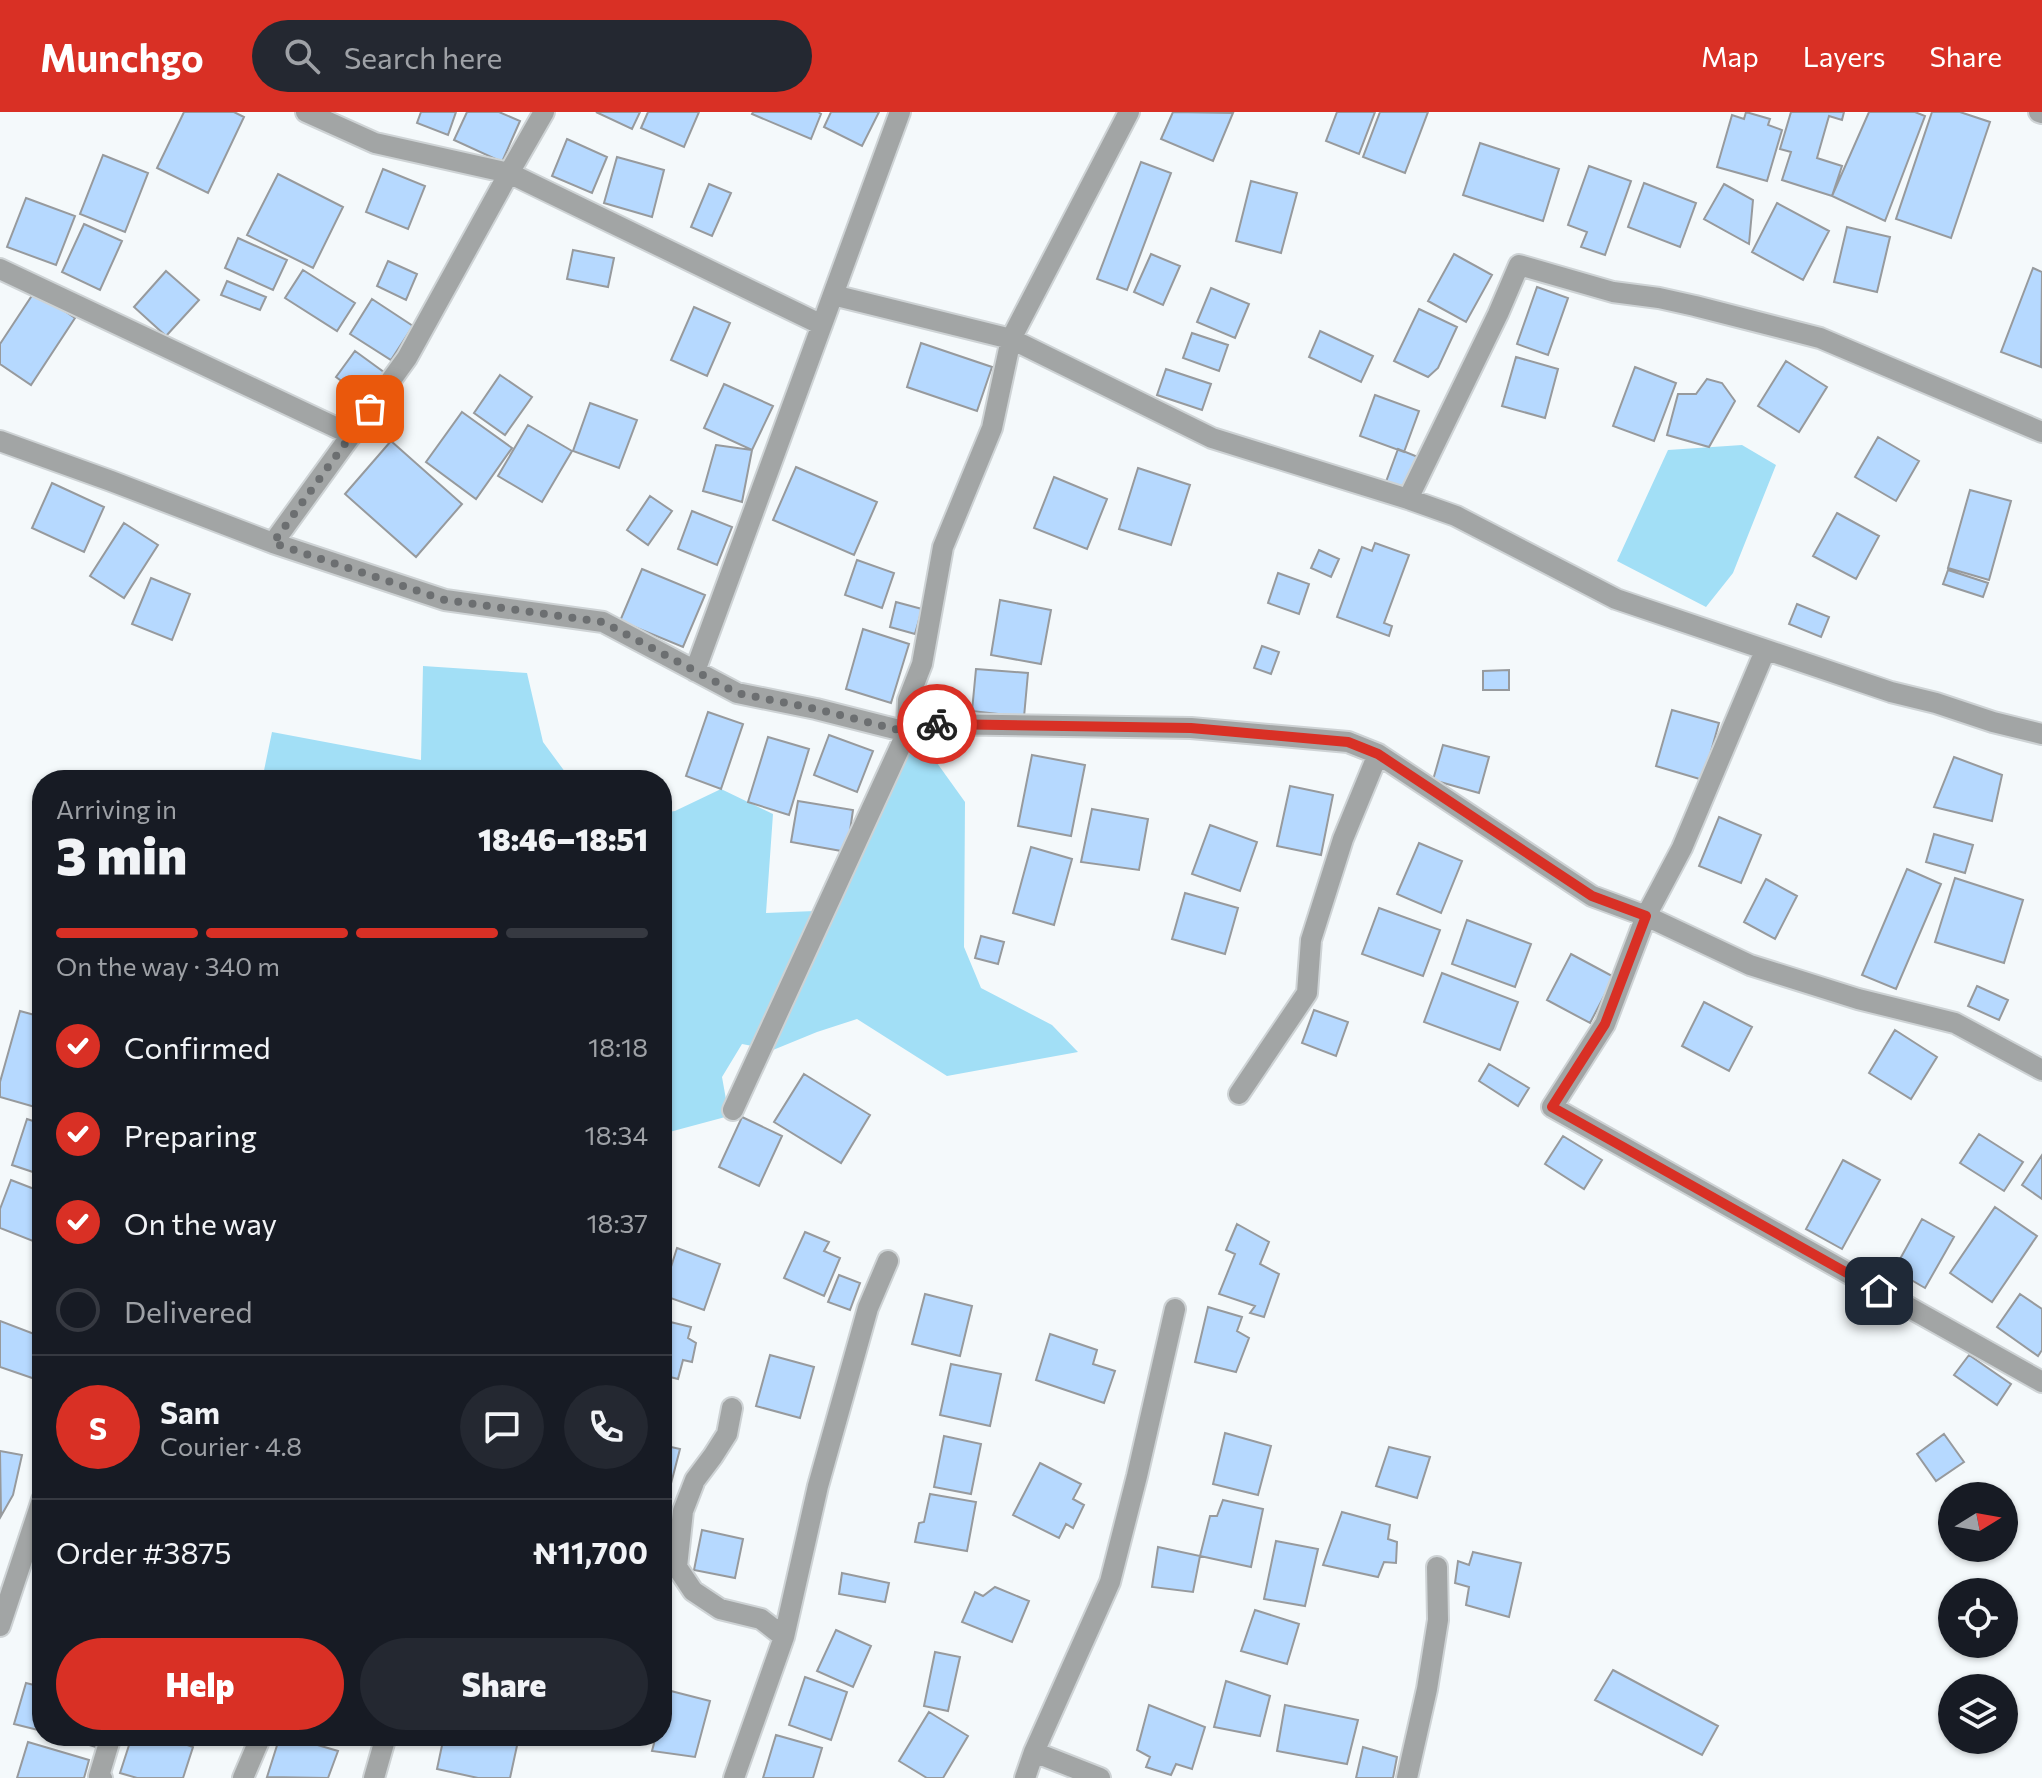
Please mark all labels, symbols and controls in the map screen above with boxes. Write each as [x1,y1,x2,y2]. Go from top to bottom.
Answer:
search box [252,20,812,92]
text: Munchgo [40,33,204,80]
icon: search [280,34,324,78]
text: Search here [344,38,502,75]
text: Map [1701,39,1759,73]
text: Layers [1803,39,1885,73]
text: Share [1929,39,2002,73]
pin [336,375,404,443]
icon: bag [348,387,392,431]
courier [897,684,977,764]
icon: bike [915,702,959,746]
text: Arriving in [56,793,177,824]
text: 18:46–18:51 [478,820,648,857]
text: 3 min [56,822,187,886]
text: On the way · 340 m [56,950,280,981]
icon: check [56,1024,100,1068]
text: Confirmed [124,1028,271,1065]
text: 18:18 [588,1031,648,1062]
icon: check [56,1112,100,1156]
text: Preparing [124,1116,257,1153]
text: 18:34 [585,1119,648,1150]
icon: check [56,1200,100,1244]
text: On the way [124,1204,277,1241]
text: 18:37 [587,1207,648,1238]
pin [1845,1257,1913,1325]
icon: home [1857,1269,1901,1313]
text: Delivered [124,1292,253,1329]
button: chat [460,1385,544,1469]
button: phone [564,1385,648,1469]
text: Sam [160,1393,220,1430]
text: S [89,1409,107,1446]
text: Courier · 4.8 [160,1430,302,1461]
north arrow [1938,1482,2018,1562]
map controls [1938,1482,2018,1754]
text: Order #3875 [56,1533,232,1570]
text: ₦11,700 [533,1533,648,1570]
button: locate [1938,1578,2018,1658]
button: Help [56,1638,344,1730]
button: Share [360,1638,648,1730]
button: layers [1938,1674,2018,1754]

